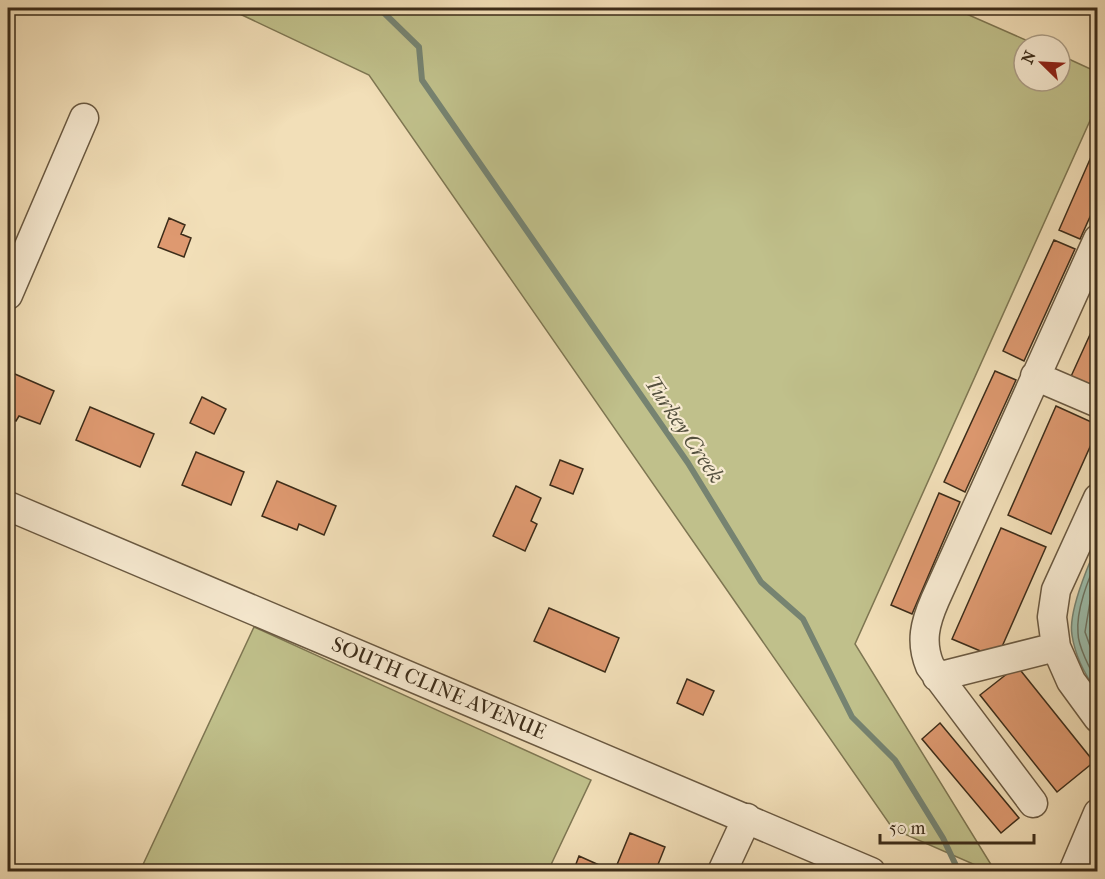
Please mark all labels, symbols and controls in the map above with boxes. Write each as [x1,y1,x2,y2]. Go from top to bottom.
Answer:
north arrow [1012,33,1072,93]
text: N [1018,47,1040,67]
water label: Turkey Creek [639,371,730,488]
street label: SOUTH CLINE AVENUE [328,632,550,744]
scale bar [880,807,1034,845]
text: 50 m [889,818,926,839]

